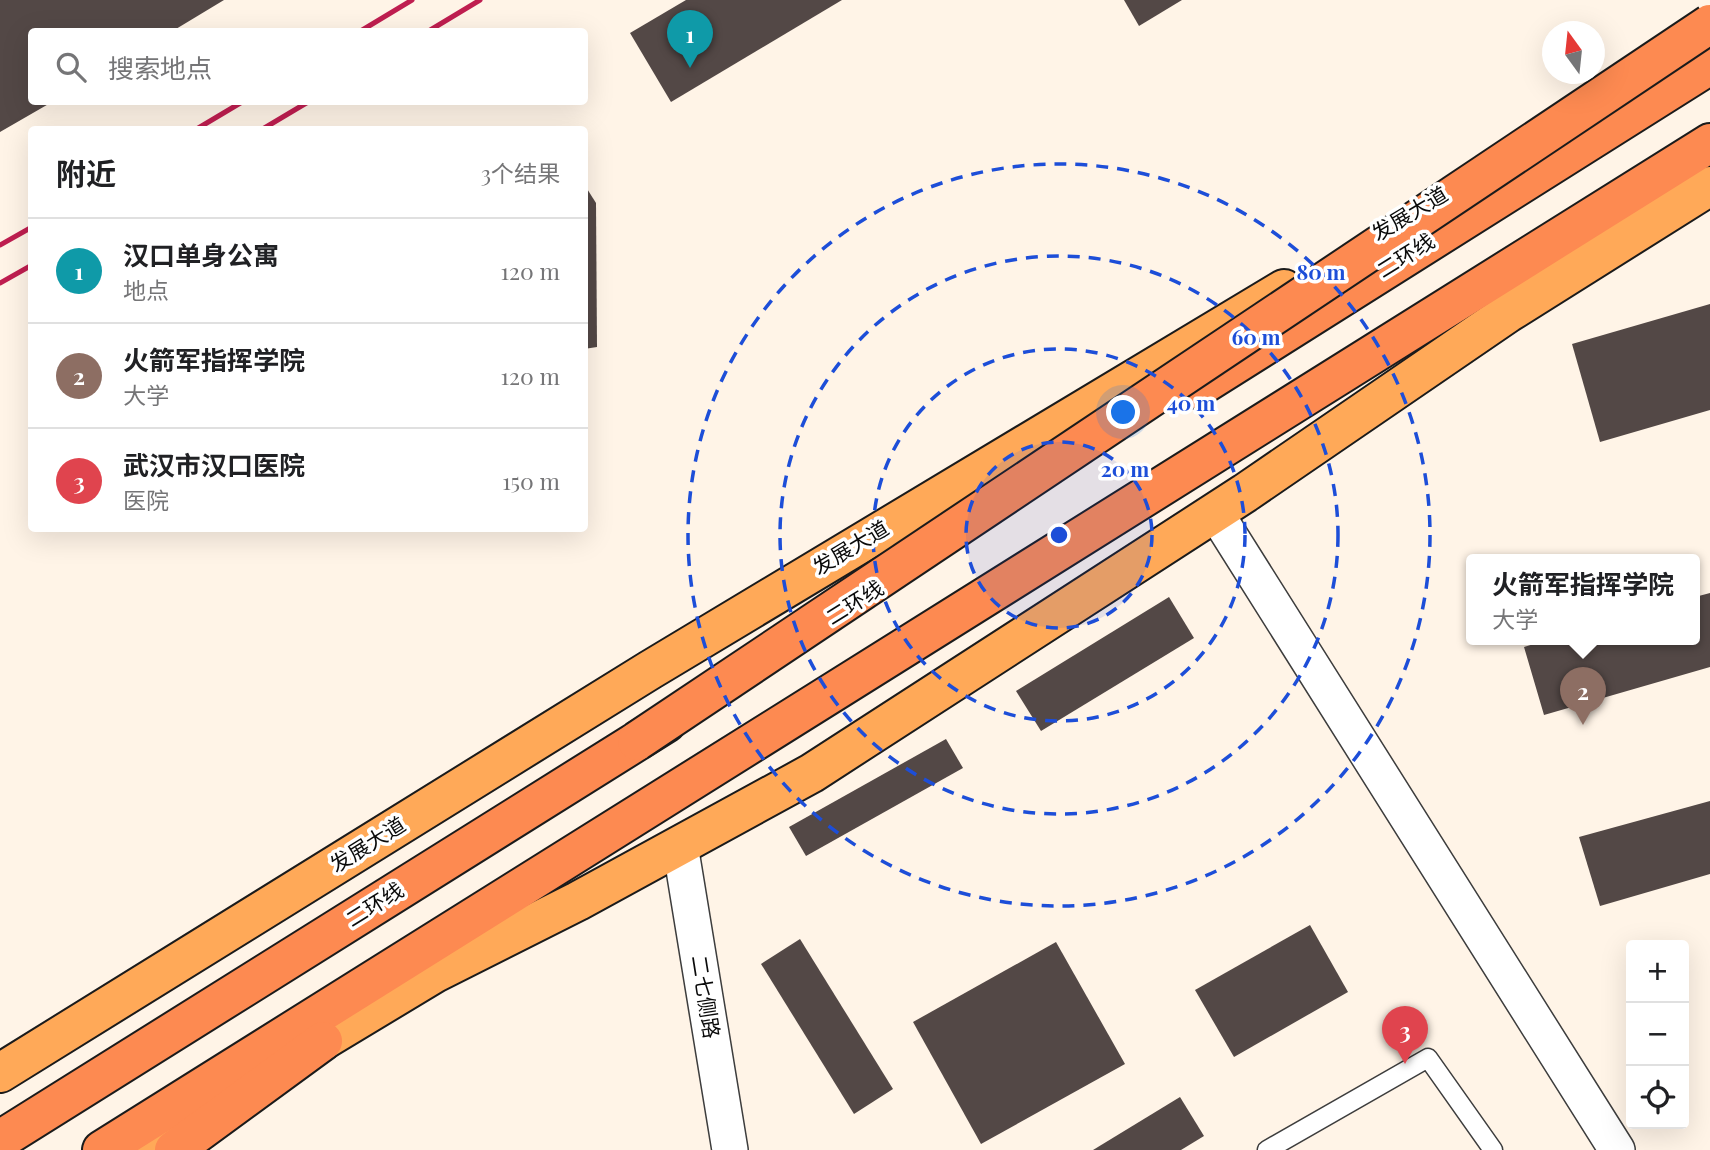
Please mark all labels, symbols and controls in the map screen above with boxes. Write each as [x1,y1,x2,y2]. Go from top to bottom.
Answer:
pin: 1 [667,10,713,68]
north arrow [1542,21,1605,84]
search box [28,28,588,105]
icon: search [52,48,90,86]
text: 搜索地点 [108,50,212,85]
text: 附近 [56,153,116,193]
text: 3个结果 [481,157,560,188]
street label: 发展大道 [1366,179,1452,246]
street label: 二环线 [1371,226,1439,283]
text: 汉口单身公寓 [123,237,279,272]
text: 1 [75,255,83,286]
text: 120 m [501,255,560,286]
text: 80 m [1296,257,1346,285]
text: 地点 [123,274,169,305]
text: 60 m [1231,322,1281,350]
text: 火箭军指挥学院 [123,342,305,377]
text: 2 [73,360,85,391]
text: 120 m [501,360,560,391]
text: 大学 [123,379,169,410]
text: 40 m [1167,388,1215,416]
your location [1106,395,1140,429]
text: 武汉市汉口医院 [123,447,305,482]
text: 20 m [1101,454,1149,482]
text: 3 [73,465,85,496]
text: 150 m [502,465,560,496]
text: 医院 [123,484,169,515]
street label: 发展大道 [807,513,893,580]
centre of rings [1047,523,1071,547]
popup [1466,554,1700,645]
text: 火箭军指挥学院 [1492,566,1674,601]
street label: 二环线 [820,573,888,630]
text: 大学 [1492,603,1538,634]
pin: 2 [1560,667,1606,725]
street label: 发展大道 [324,809,410,877]
street label: 二环线 [340,875,408,932]
map controls [1626,940,1689,1129]
button: + [1626,940,1689,1003]
street label: 二七侧路 [687,953,727,1040]
button: − [1626,1003,1689,1066]
pin: 3 [1382,1006,1428,1064]
button: locate [1626,1066,1689,1129]

